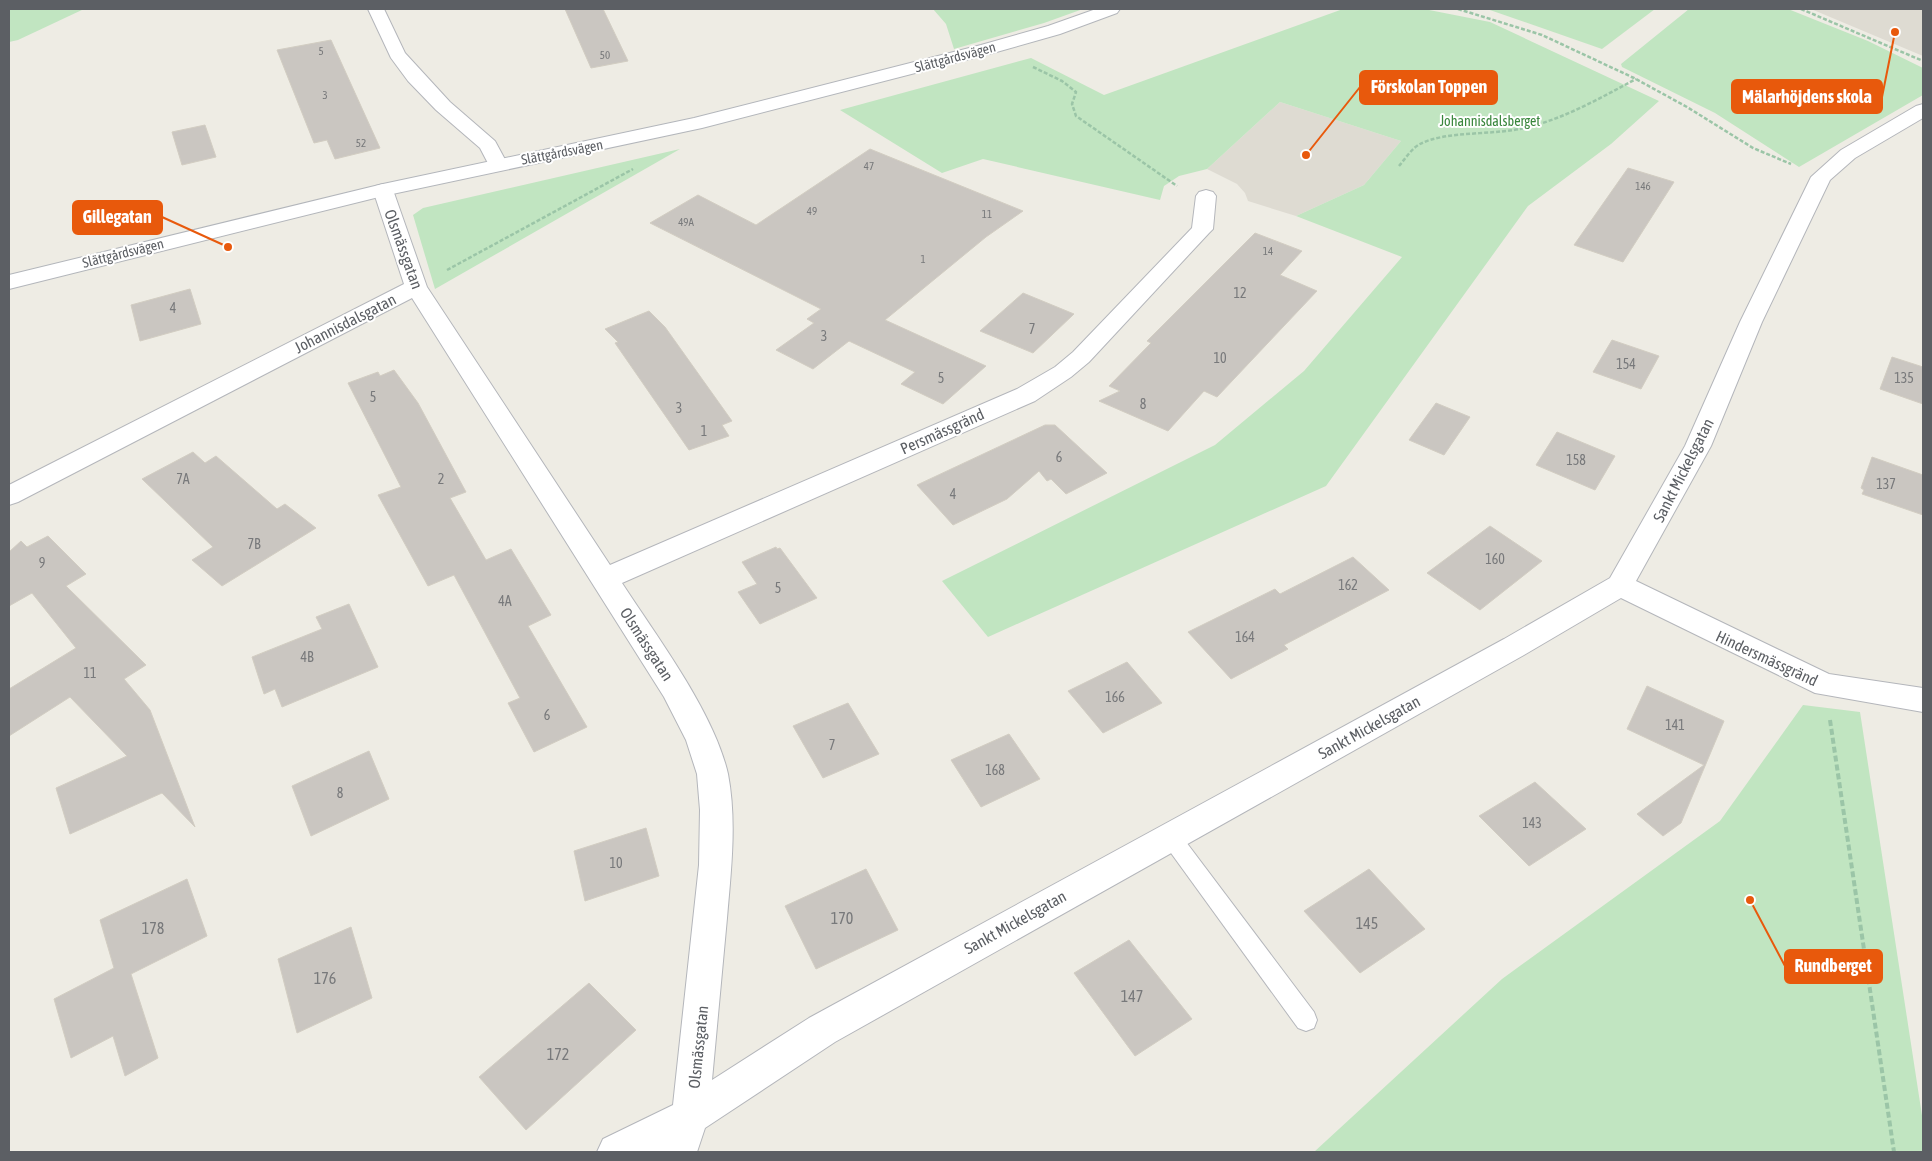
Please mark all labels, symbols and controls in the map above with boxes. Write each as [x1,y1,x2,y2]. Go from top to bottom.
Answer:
street label: Slättgårdsvägen [913,39,997,75]
house number: 5 [318,45,324,57]
house number: 50 [600,49,610,61]
callout: Förskolan Toppen [1360,71,1497,104]
text: Förskolan Toppen [1371,76,1488,97]
callout: Mälarhöjdens skola [1732,80,1882,113]
text: Mälarhöjdens skola [1742,86,1872,107]
house number: 3 [322,89,328,101]
park label: Johannisdalsberget [1440,113,1540,129]
street label: Slättgårdsvägen [520,136,604,168]
house number: 52 [356,137,366,149]
house number: 47 [864,160,874,172]
house number: 146 [1635,180,1651,192]
callout: Gillegatan [73,201,162,234]
house number: 49 [807,205,817,217]
text: Gillegatan [82,206,152,227]
street label: Olsmässgatan [380,207,427,292]
house number: 11 [982,208,992,220]
house number: 49A [678,216,694,228]
street label: Slättgårdsvägen [81,235,165,271]
house number: 14 [1263,245,1273,257]
house number: 1 [920,253,926,265]
house number: 12 [1233,285,1247,301]
street label: Johannisdalsgatan [291,290,399,357]
house number: 4 [170,300,177,316]
house number: 7 [1029,321,1035,337]
house number: 3 [821,328,827,344]
house number: 10 [1213,350,1227,366]
house number: 154 [1616,356,1636,372]
house number: 5 [938,370,944,386]
house number: 135 [1894,370,1914,386]
house number: 5 [370,389,376,405]
house number: 8 [1140,396,1147,412]
house number: 3 [676,400,682,416]
street label: Persmässgränd [897,405,987,458]
street label: Sankt Mickelsgatan [1649,415,1718,525]
house number: 1 [701,423,707,439]
house number: 6 [1056,449,1063,465]
house number: 158 [1566,452,1586,468]
house number: 7A [176,471,190,487]
house number: 2 [438,471,444,487]
house number: 137 [1876,476,1896,492]
house number: 4 [950,486,957,502]
house number: 7B [247,536,261,552]
house number: 160 [1485,551,1505,567]
house number: 9 [39,555,45,571]
house number: 162 [1338,577,1358,593]
house number: 5 [775,580,781,596]
house number: 4A [498,593,512,609]
street label: Olsmässgatan [616,604,677,684]
street label: Hindersmässgränd [1713,627,1821,690]
house number: 164 [1235,629,1255,645]
house number: 4B [300,649,314,665]
house number: 11 [83,665,97,681]
house number: 166 [1105,689,1125,705]
street label: Sankt Mickelsgatan [1315,692,1424,763]
house number: 6 [544,707,551,723]
house number: 141 [1665,717,1685,733]
house number: 7 [829,737,835,753]
house number: 168 [985,762,1005,778]
house number: 8 [337,785,344,801]
house number: 143 [1522,815,1542,831]
house number: 10 [609,855,623,871]
street label: Sankt Mickelsgatan [961,887,1070,958]
house number: 170 [831,909,853,927]
house number: 145 [1356,914,1378,932]
house number: 178 [142,919,164,937]
callout: Rundberget [1785,950,1882,983]
text: Rundberget [1794,955,1872,976]
house number: 176 [314,969,336,987]
house number: 147 [1121,987,1143,1005]
street label: Olsmässgatan [685,1005,712,1089]
house number: 172 [547,1045,569,1063]

